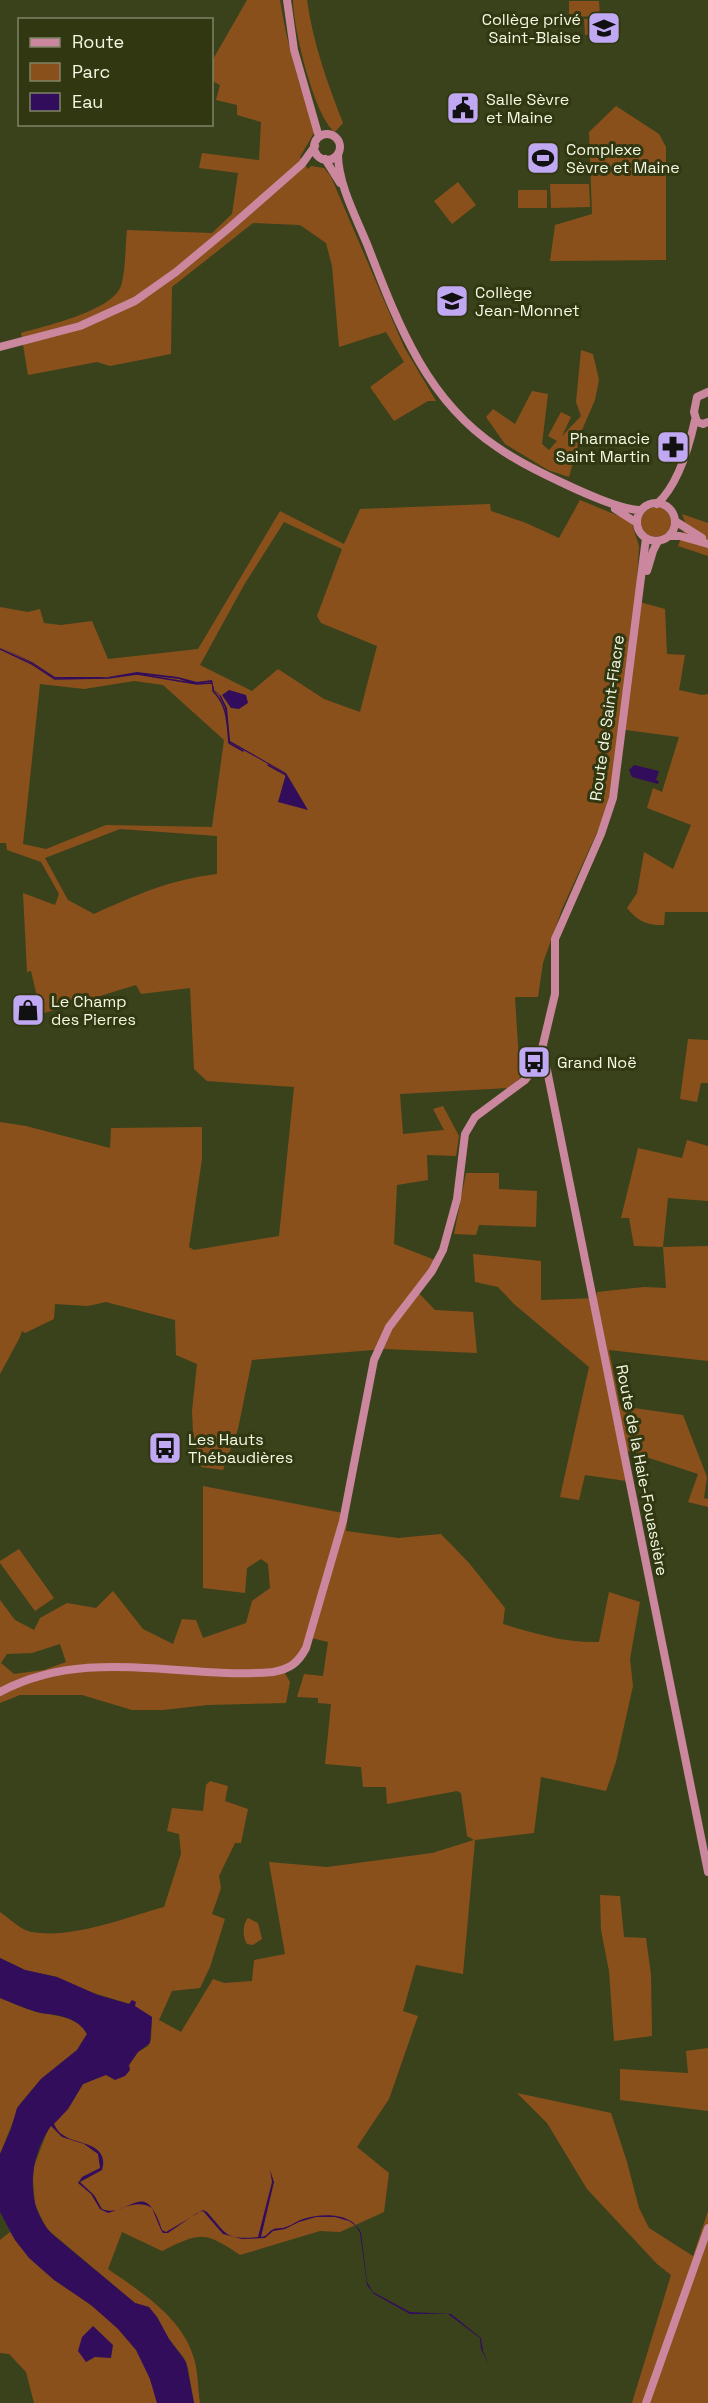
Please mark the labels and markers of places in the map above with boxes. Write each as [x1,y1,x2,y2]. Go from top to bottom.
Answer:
place label: Collège privé Saint-Blaise [482,9,581,48]
school or university icon: Collège privé Saint-Blaise [586,10,622,46]
place label: Salle Sèvre et Maine [486,89,569,128]
public building icon: Salle Sèvre et Maine [445,90,481,126]
place label: Complexe Sèvre et Maine [566,139,680,178]
sports icon: Complexe Sèvre et Maine [525,140,561,176]
place label: Collège Jean-Monnet [475,282,580,321]
school or university icon: Collège Jean-Monnet [434,283,470,319]
place label: Pharmacie Saint Martin [556,428,650,467]
pharmacy icon: Pharmacie Saint Martin [655,429,691,465]
place label: Le Champ des Pierres [51,991,136,1030]
shop icon: Le Champ des Pierres [10,992,46,1028]
bus stop icon: Grand Noë [516,1044,552,1080]
place label: Grand Noë [557,1052,637,1073]
place label: Les Hauts Thébaudières [188,1429,293,1468]
bus stop icon: Les Hauts Thébaudières [147,1430,183,1466]

